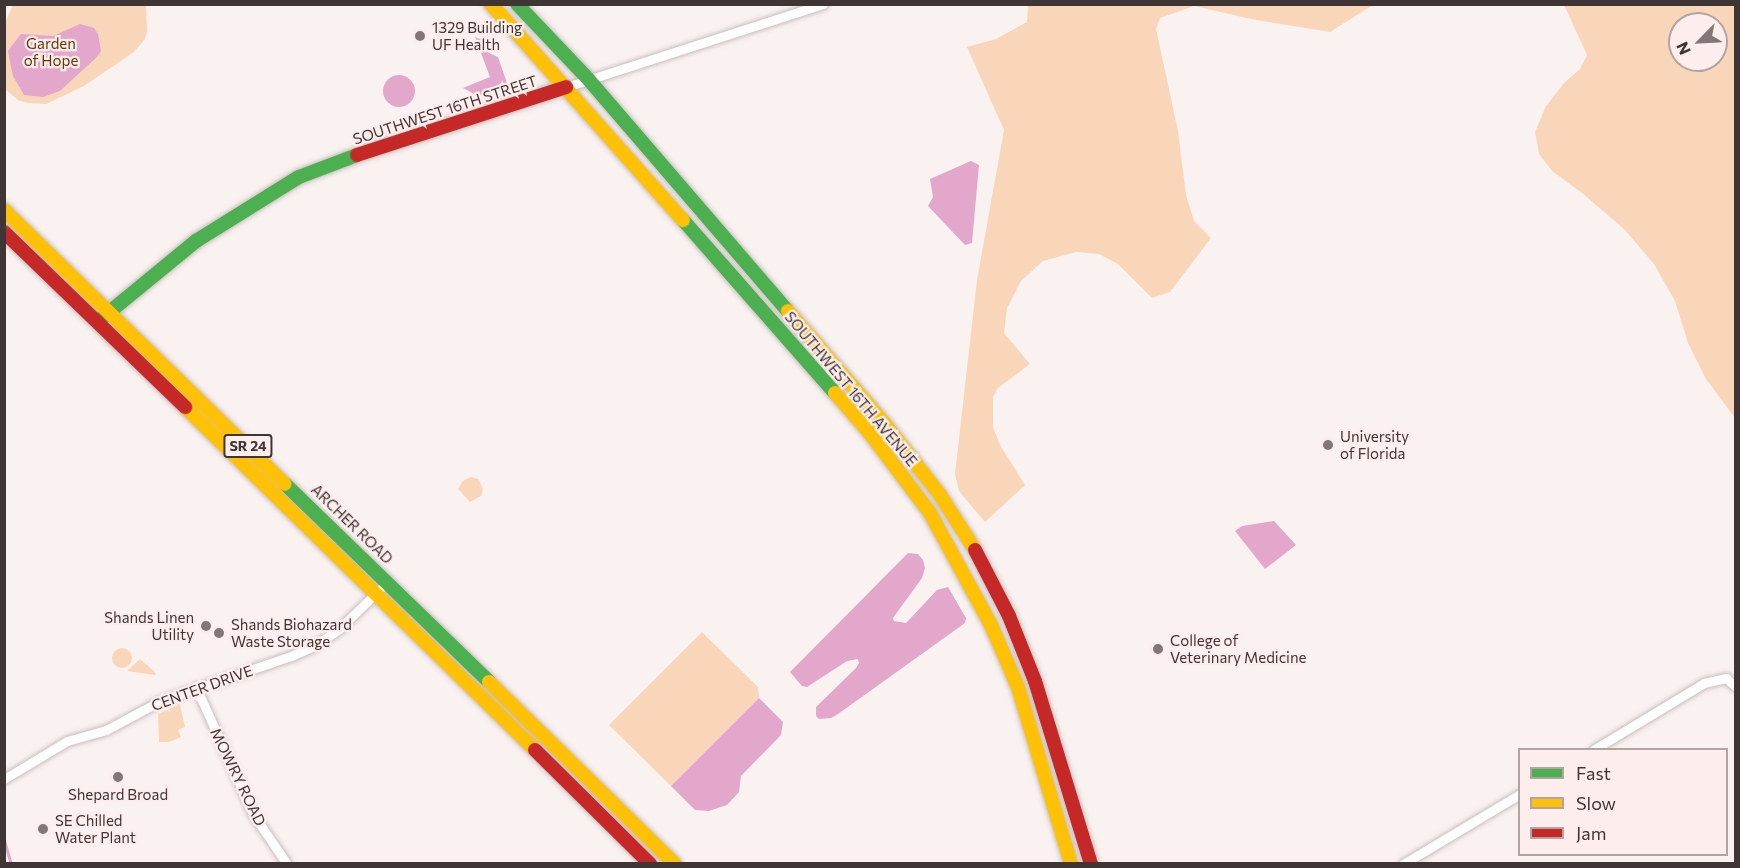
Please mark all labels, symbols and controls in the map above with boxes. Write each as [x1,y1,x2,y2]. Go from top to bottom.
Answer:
north arrow [1668,12,1728,72]
place label: 1329 Building UF Health [432,18,522,53]
marker: 1329 Building UF Health [413,29,427,43]
park label: Garden of Hope [24,34,78,69]
text: N [1672,39,1694,58]
street label: SOUTHWEST 16TH STREET [351,72,539,148]
street label: SOUTHWEST 16TH AVENUE [781,308,921,470]
place label: University of Florida [1340,427,1409,462]
road number: SR 24 [222,435,274,457]
marker: University of Florida [1321,438,1335,452]
street label: ARCHER ROAD [307,481,397,567]
place label: Shands Linen Utility [104,608,194,643]
place label: Shands Biohazard Waste Storage [231,615,352,650]
marker: Shands Linen Utility [199,619,213,633]
marker: Shands Biohazard Waste Storage [212,626,226,640]
place label: College of Veterinary Medicine [1170,631,1306,666]
marker: College of Veterinary Medicine [1151,642,1165,656]
street label: CENTER DRIVE [149,661,255,715]
street label: MOWRY ROAD [207,725,269,829]
legend [1518,748,1728,856]
text: Fast [1576,762,1611,784]
marker: Shepard Broad [111,770,125,784]
place label: Shepard Broad [68,786,168,804]
text: Slow [1576,792,1616,814]
place label: SE Chilled Water Plant [55,811,136,846]
marker: SE Chilled Water Plant [36,822,50,836]
text: Jam [1576,822,1606,844]

